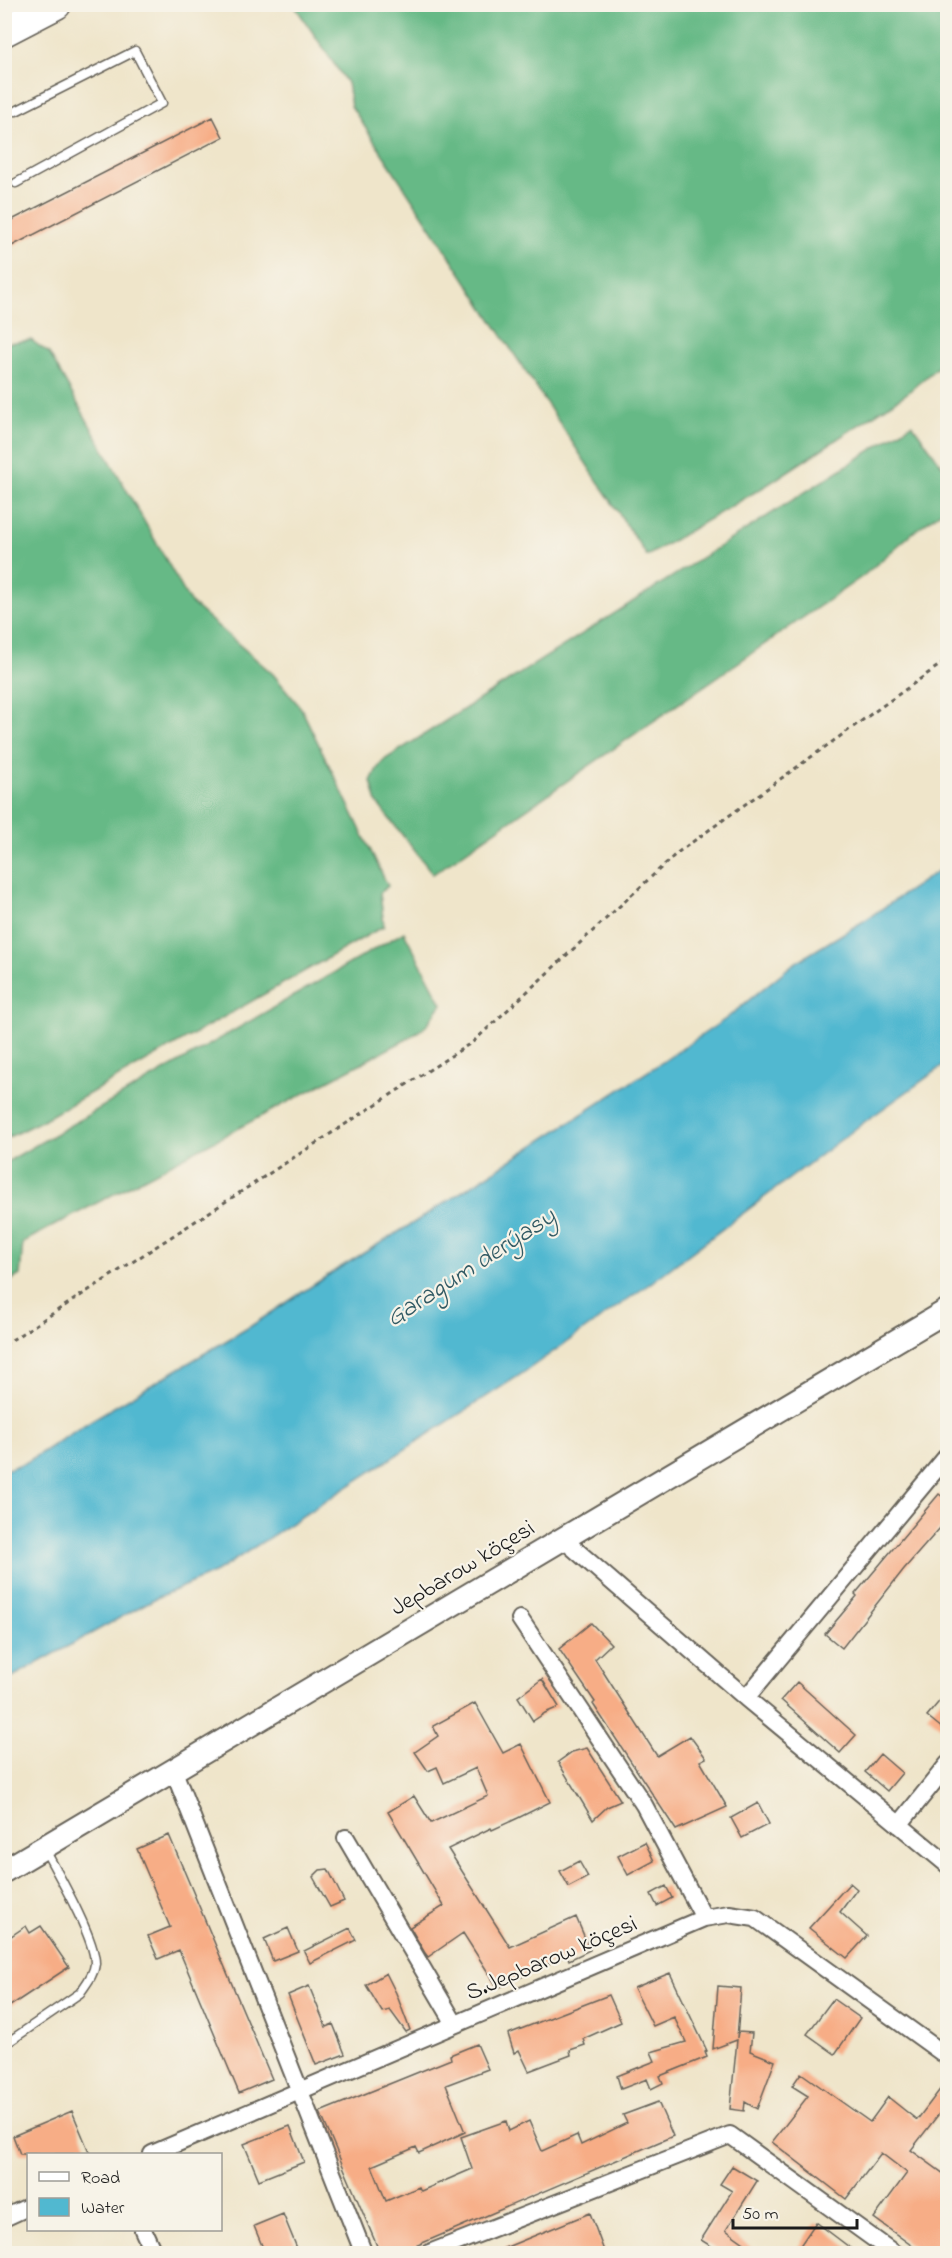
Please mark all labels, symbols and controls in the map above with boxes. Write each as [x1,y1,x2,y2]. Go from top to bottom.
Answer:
water label: Garagum derýasy [379,1199,565,1338]
street label: Jepbarow köçesi [384,1512,542,1626]
street label: S.Jepbarow köçesi [461,1907,643,2011]
legend [27,2153,222,2231]
text: Road [81,2166,120,2192]
scale bar [733,2192,858,2230]
text: Water [81,2196,125,2222]
text: 50 m [742,2202,779,2228]

